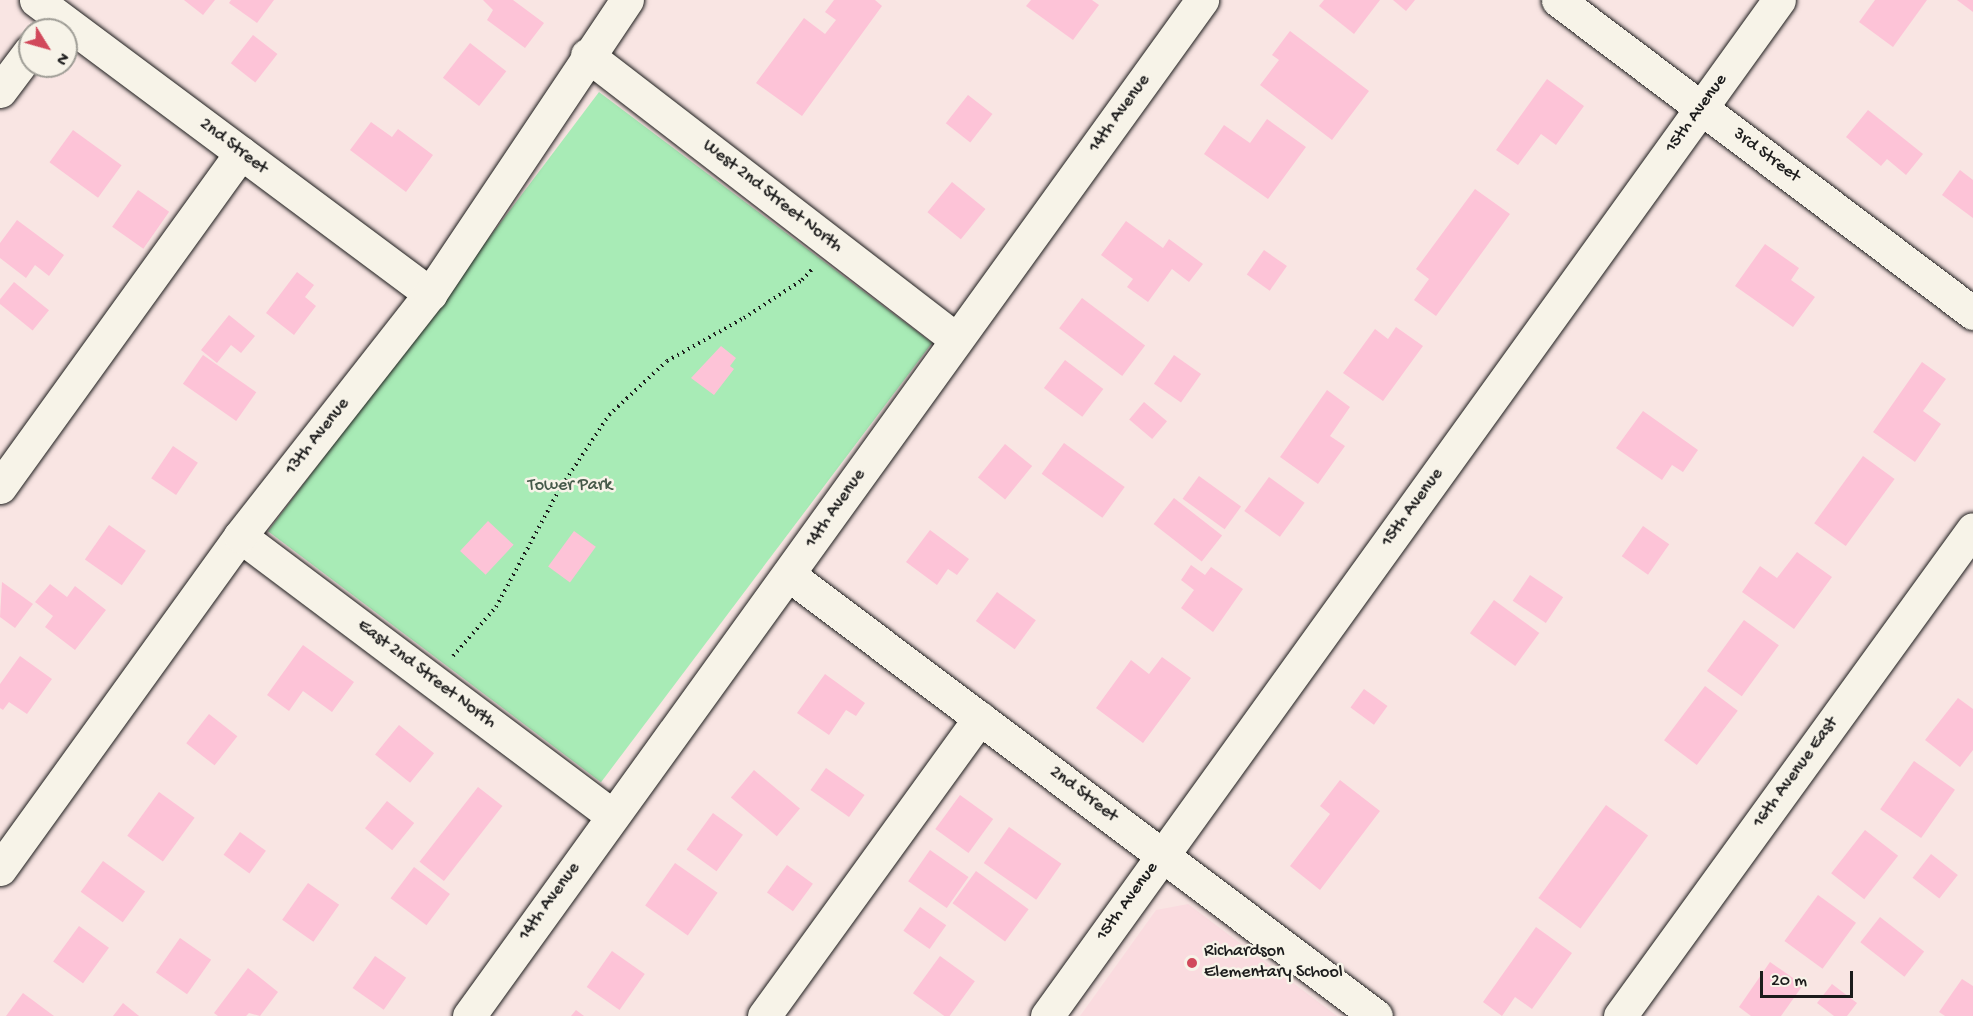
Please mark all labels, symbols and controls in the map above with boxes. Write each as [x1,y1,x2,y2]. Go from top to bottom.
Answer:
north arrow [18,18,78,78]
text: N [50,48,72,68]
street label: 15th Avenue [1661,70,1733,158]
street label: 14th Avenue [1084,71,1156,157]
street label: 2nd Street [194,114,272,180]
street label: 3rd Street [1728,124,1804,188]
street label: West 2nd Street North [698,136,846,258]
street label: 13th Avenue [281,394,355,480]
street label: 15th Avenue [1377,464,1449,552]
street label: 14th Avenue [801,465,871,553]
park label: Tower Park [528,475,612,497]
street label: East 2nd Street North [352,616,500,734]
street label: 16th Avenue East [1749,714,1843,832]
street label: 2nd Street [1044,762,1122,828]
street label: 15th Avenue [1092,858,1164,946]
street label: 14th Avenue [514,859,586,945]
place label: Richardson Elementary School [1204,942,1343,984]
marker: Richardson Elementary School [1185,956,1199,970]
scale bar [1763,959,1856,997]
text: 20 m [1771,971,1807,992]

